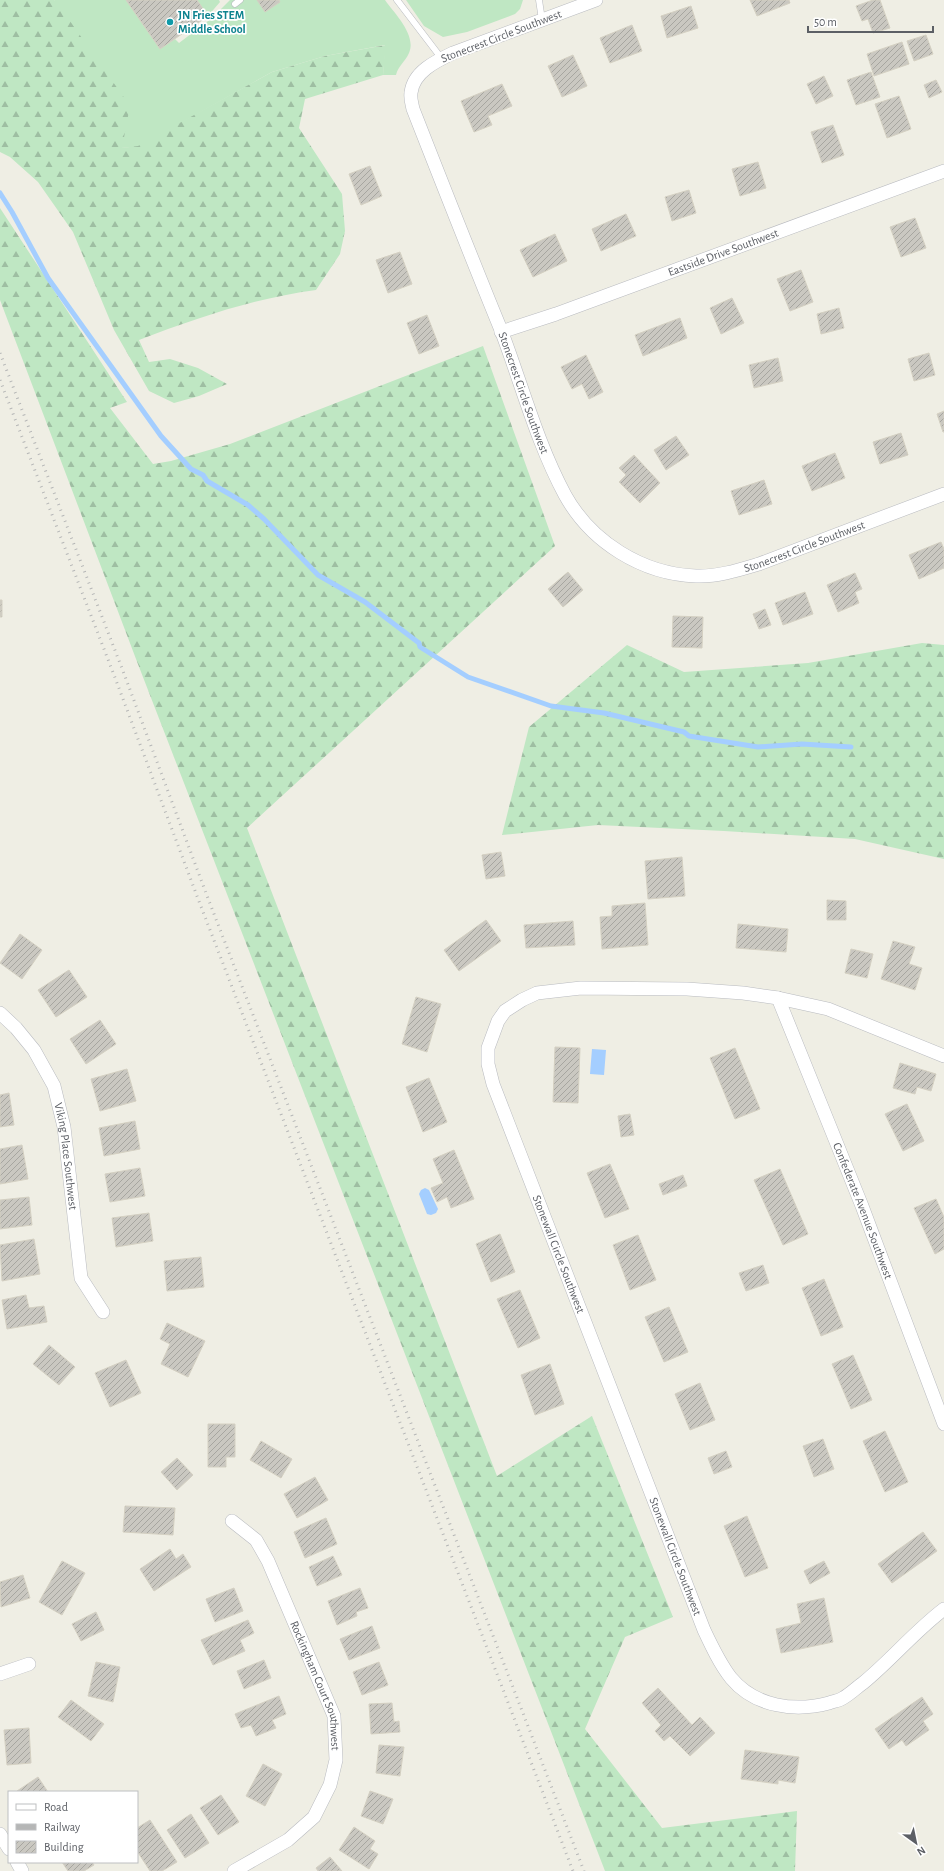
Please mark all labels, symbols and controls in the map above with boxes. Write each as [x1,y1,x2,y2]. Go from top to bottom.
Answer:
street label: Stonecrest Circle Southwest [439,7,563,65]
scale bar [808,8,933,34]
place label: JN Fries STEM Middle School [178,9,246,35]
text: 50 m [814,16,837,28]
marker: JN Fries STEM Middle School [165,17,175,27]
street label: Eastside Drive Southwest [666,227,780,278]
street label: Stonecrest Circle Southwest [496,330,551,456]
street label: Stonecrest Circle Southwest [742,519,867,574]
street label: Viking Place Southwest [52,1101,79,1211]
street label: Confederate Avenue Southwest [831,1141,895,1281]
street label: Stonewall Circle Southwest [531,1193,587,1315]
street label: Stonewall Circle Southwest [647,1496,704,1617]
street label: Rockingham Court Southwest [288,1619,342,1751]
legend [8,1791,138,1863]
text: Road [44,1801,68,1813]
text: Railway [44,1821,80,1834]
north arrow [896,1823,936,1863]
text: Building [44,1841,84,1853]
text: N [915,1844,927,1858]

